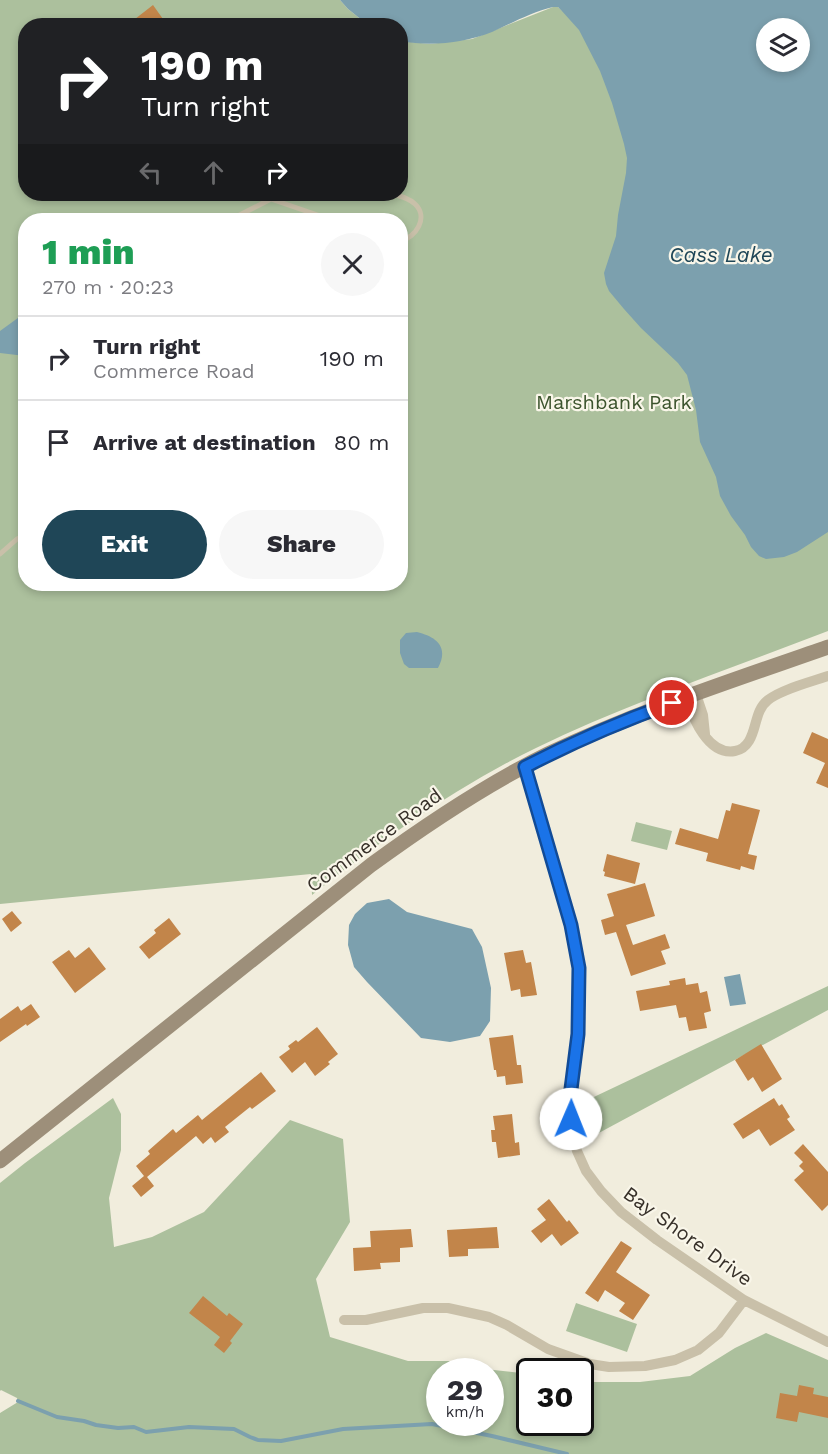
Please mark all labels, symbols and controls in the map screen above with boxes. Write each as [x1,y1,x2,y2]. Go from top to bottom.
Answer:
map controls [756,18,810,72]
button: layers [756,18,810,72]
text: 190 m [141,41,264,90]
icon: right [42,42,120,120]
text: Turn right [141,91,270,123]
icon: left [134,156,167,189]
icon: ahead [197,156,230,189]
icon: right [260,156,293,189]
text: 1 min [42,231,135,273]
button: close [321,233,384,296]
water label: Cass Lake [669,242,773,267]
text: 270 m · 20:23 [42,275,174,299]
text: Turn right [93,334,200,359]
icon: right [42,342,75,375]
text: 190 m [320,346,384,371]
text: Commerce Road [93,359,255,383]
park label: Marshbank Park [536,390,692,414]
icon: arrive [42,426,75,459]
text: Arrive at destination [93,430,316,455]
text: 80 m [334,430,389,455]
button: Exit [42,510,207,579]
button: Share [219,510,384,579]
pin [646,677,697,728]
icon: arrive [655,686,688,719]
street label: Commerce Road [302,783,446,897]
position arrow [539,1087,603,1151]
street label: Bay Shore Drive [619,1181,757,1291]
speed limit sign: 30 [516,1358,594,1436]
text: 29 [447,1372,483,1407]
text: km/h [446,1403,484,1421]

